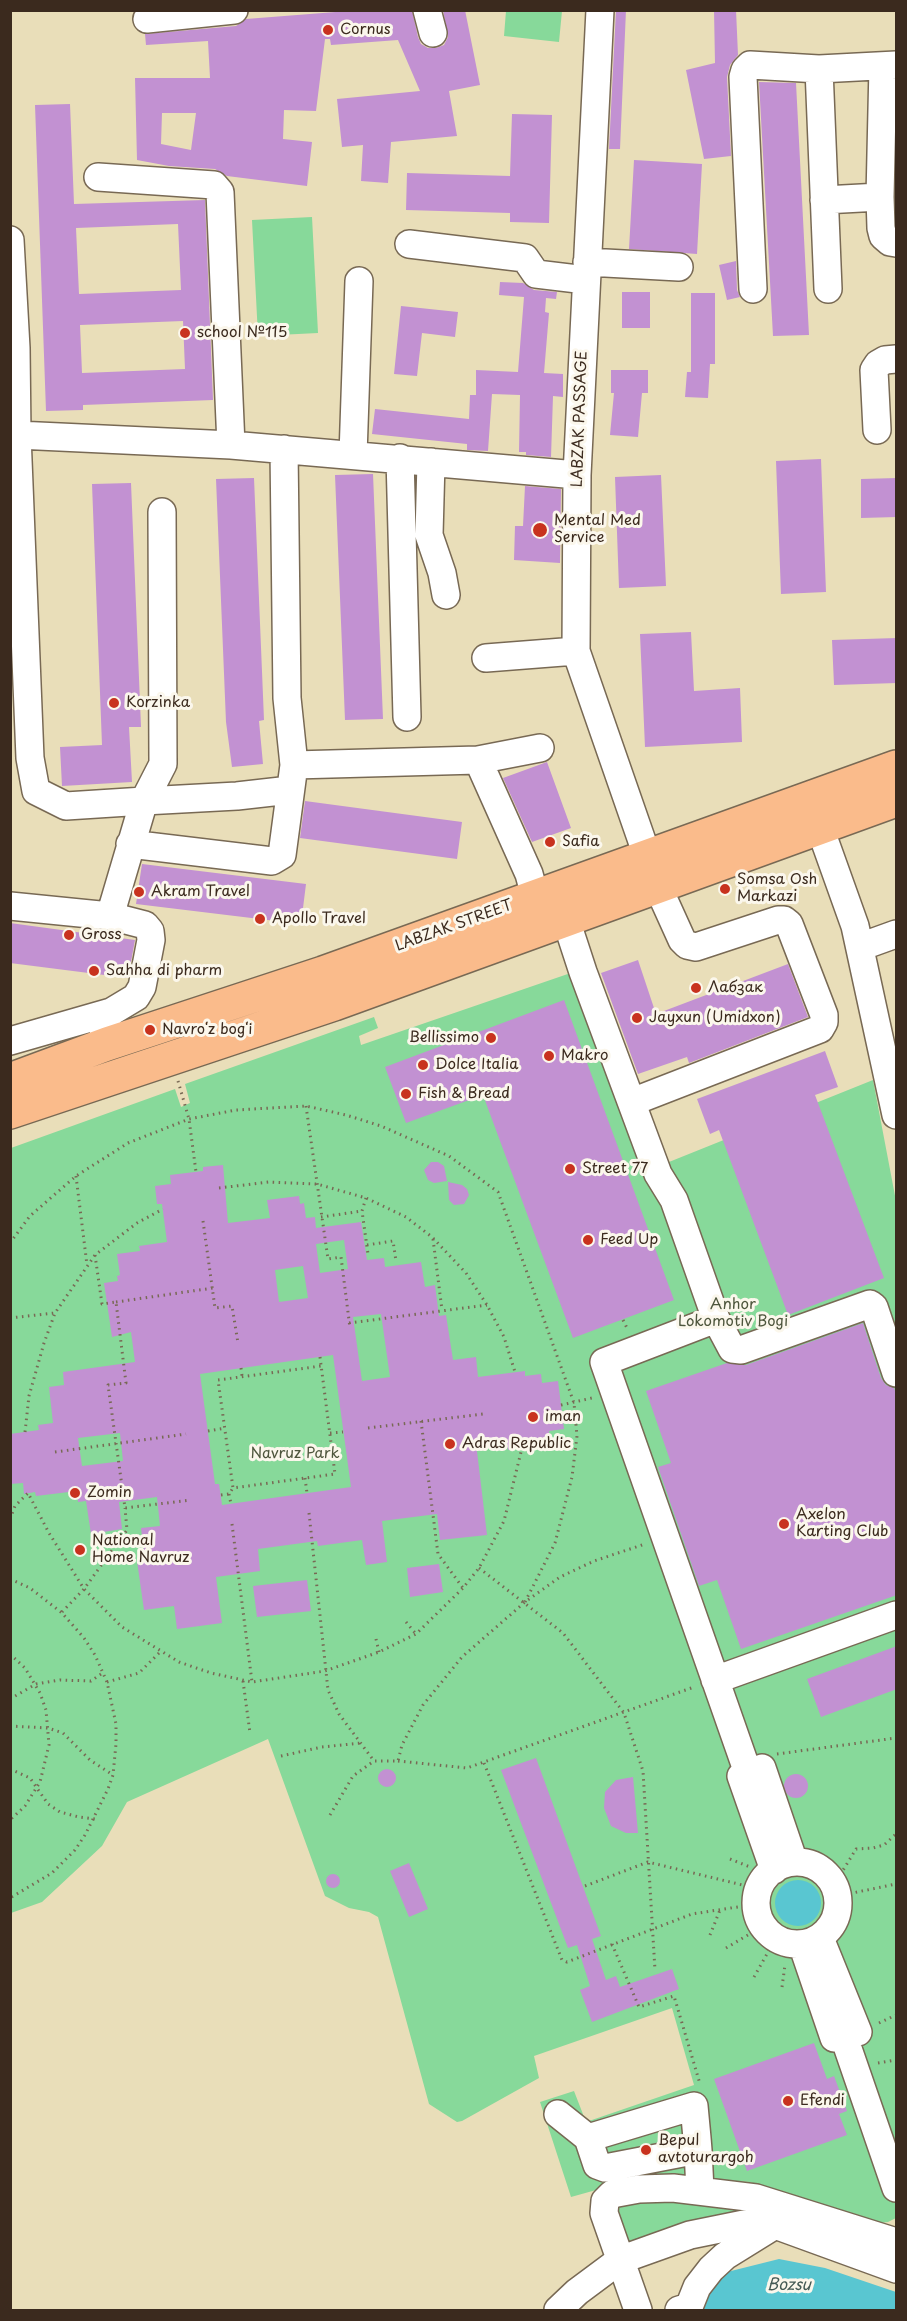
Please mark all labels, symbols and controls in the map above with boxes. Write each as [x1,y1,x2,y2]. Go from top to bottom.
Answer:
place label: Cornus [340,21,391,39]
marker: Cornus [321,23,335,37]
place label: school №115 [197,324,287,342]
marker: school №115 [178,326,192,340]
street label: LABZAK PASSAGE [569,350,591,488]
place label: Mental Med Service [554,512,641,547]
marker: Mental Med Service [531,521,549,539]
place label: Korzinka [126,694,190,712]
marker: Korzinka [107,696,121,710]
place label: Safia [562,833,599,851]
marker: Safia [543,835,557,849]
place label: Somsa Osh Markazi [737,871,817,906]
marker: Somsa Osh Markazi [718,882,732,896]
place label: Akram Travel [151,883,250,901]
marker: Akram Travel [132,885,146,899]
street label: LABZAK STREET [393,896,515,956]
place label: Apollo Travel [272,910,366,928]
marker: Apollo Travel [253,912,267,926]
place label: Gross [81,926,121,944]
marker: Gross [62,928,76,942]
place label: Sahha di pharm [106,962,222,980]
marker: Sahha di pharm [87,964,101,978]
place label: Лабзак [708,979,763,997]
marker: Лабзак [689,981,703,995]
place label: Jayxun (Umidxon) [649,1009,781,1027]
marker: Jayxun (Umidxon) [630,1011,644,1025]
place label: Navroʻz bogʻi [162,1021,252,1039]
marker: Navroʻz bogʻi [143,1023,157,1037]
place label: Bellissimo [409,1029,479,1047]
marker: Bellissimo [484,1031,498,1045]
place label: Makro [561,1047,608,1065]
marker: Makro [542,1049,556,1063]
place label: Dolce Italia [435,1056,518,1074]
marker: Dolce Italia [416,1058,430,1072]
place label: Fish & Bread [418,1085,510,1103]
marker: Fish & Bread [399,1087,413,1101]
place label: Street 77 [582,1160,648,1178]
marker: Street 77 [563,1162,577,1176]
place label: Feed Up [600,1231,658,1249]
marker: Feed Up [581,1233,595,1247]
park label: Anhor Lokomotiv Bogi [678,1296,788,1331]
place label: iman [545,1408,581,1426]
marker: iman [526,1410,540,1424]
place label: Adras Republic [462,1435,571,1453]
marker: Adras Republic [443,1437,457,1451]
park label: Navruz Park [250,1445,340,1463]
place label: Zomin [87,1484,132,1502]
marker: Zomin [68,1486,82,1500]
place label: Axelon Karting Club [796,1506,888,1541]
marker: Axelon Karting Club [777,1517,791,1531]
place label: National Home Navruz [92,1532,189,1567]
marker: National Home Navruz [73,1543,87,1557]
place label: Efendi [800,2092,845,2110]
marker: Efendi [781,2094,795,2108]
place label: Bepul avtoturargoh [658,2132,754,2167]
marker: Bepul avtoturargoh [639,2143,653,2157]
water label: Bozsu [767,2276,811,2296]

